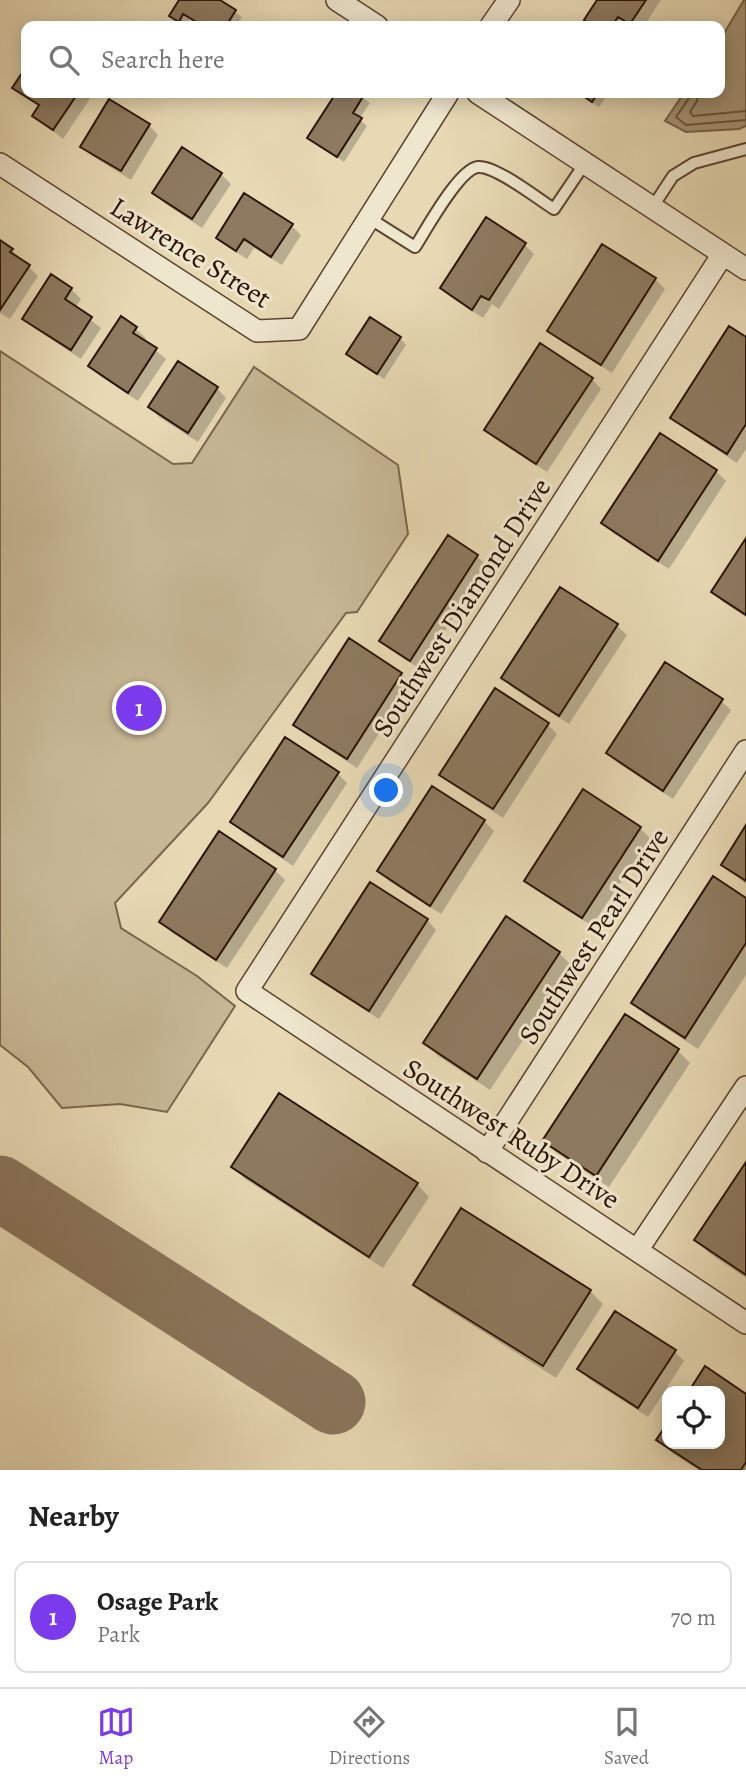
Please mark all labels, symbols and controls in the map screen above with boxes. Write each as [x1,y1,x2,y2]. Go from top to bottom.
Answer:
search box [21,21,725,98]
icon: search [45,41,83,79]
text: Search here [101,42,225,77]
street label: Lawrence Street [103,188,278,317]
street label: Southwest Diamond Drive [364,471,560,744]
pin: 1 [116,682,162,734]
your location [369,773,403,807]
street label: Southwest Pearl Drive [510,821,678,1052]
street label: Southwest Ruby Drive [396,1050,627,1218]
map controls [662,1386,725,1449]
button: locate [662,1386,725,1449]
text: Nearby [28,1496,119,1536]
text: Osage Park [97,1584,218,1619]
text: 1 [49,1602,57,1633]
text: 70 m [670,1602,716,1633]
text: Park [97,1619,140,1650]
tab: Map [97,1703,135,1771]
tab: Directions [329,1703,410,1771]
tab: Saved [604,1703,649,1771]

